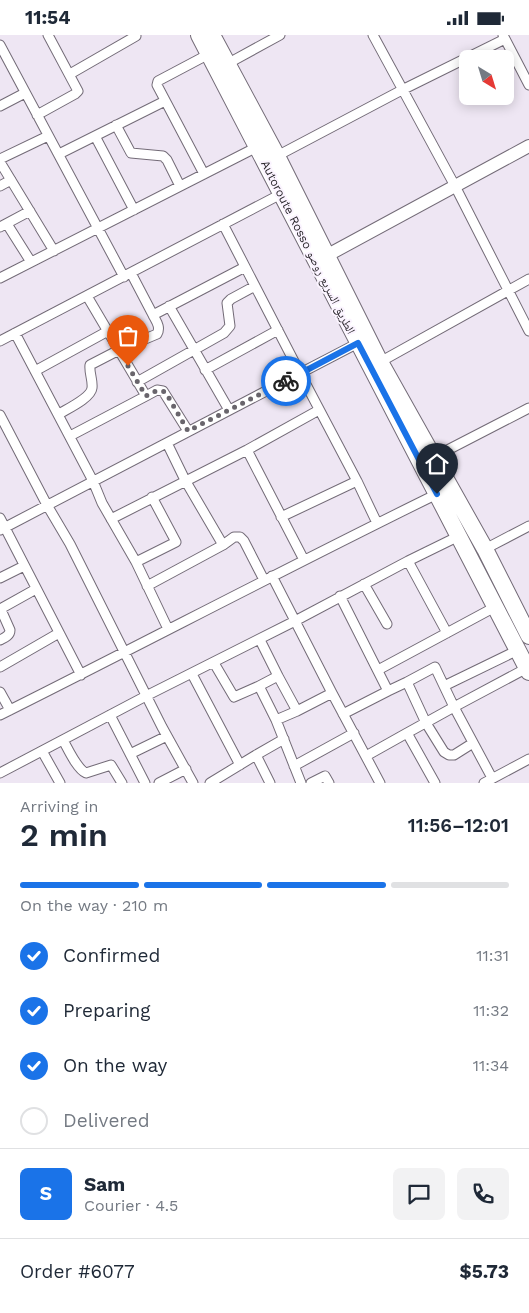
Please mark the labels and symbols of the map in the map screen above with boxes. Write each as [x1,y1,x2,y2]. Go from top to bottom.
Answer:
north arrow [459,50,514,105]
street label: Autoroute Rosso الطريق السريع روصو [258,158,358,336]
pin [107,315,149,366]
courier [261,356,311,406]
pin [416,443,458,494]

